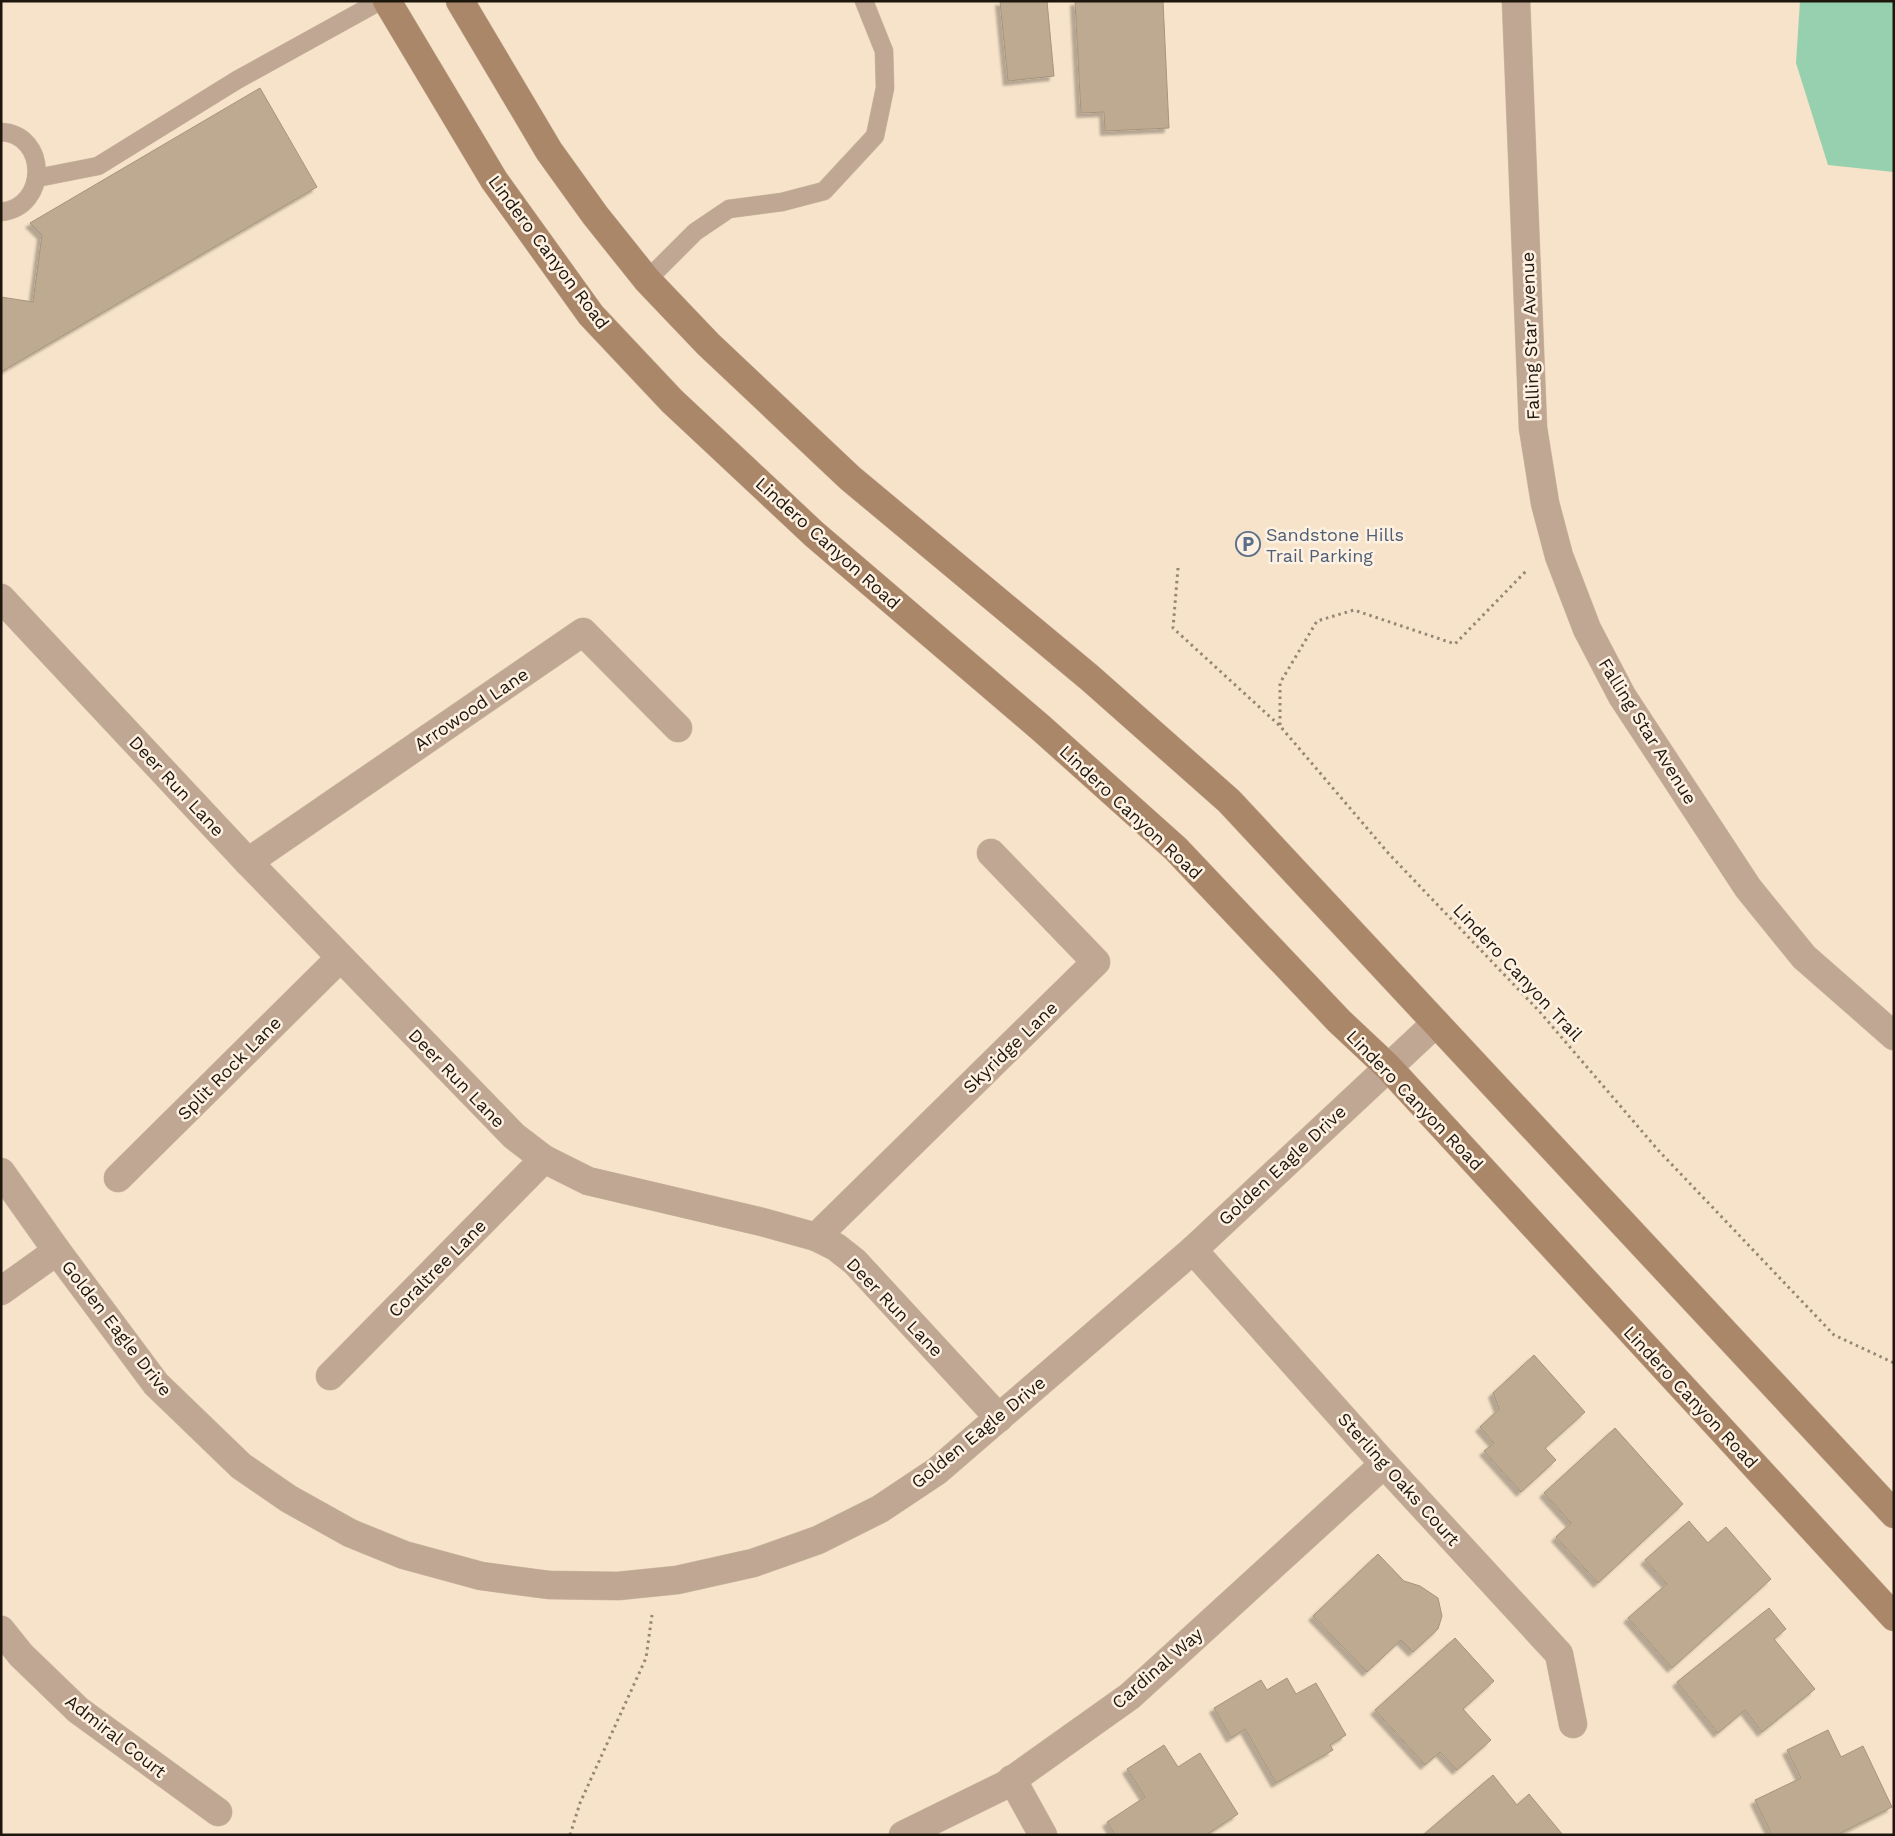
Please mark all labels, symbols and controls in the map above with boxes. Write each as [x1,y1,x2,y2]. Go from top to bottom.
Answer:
street label: Lindero Canyon Road [484,171,614,333]
street label: Falling Star Avenue [1517,252,1543,420]
street label: Lindero Canyon Road [751,473,905,613]
place label: Sandstone Hills Trail Parking [1266,524,1404,566]
parking icon: Sandstone Hills Trail Parking [1235,531,1261,557]
street label: Falling Star Avenue [1595,654,1701,808]
street label: Arrowood Lane [410,663,532,755]
street label: Deer Run Lane [125,731,229,841]
street label: Lindero Canyon Road [1055,741,1207,883]
street label: Lindero Canyon Trail [1449,899,1587,1045]
street label: Skyridge Lane [958,997,1062,1097]
street label: Split Rock Lane [173,1012,285,1124]
street label: Deer Run Lane [404,1024,510,1132]
street label: Lindero Canyon Road [1342,1025,1488,1175]
street label: Golden Eagle Drive [1214,1101,1350,1229]
street label: Coraltree Lane [384,1215,490,1321]
street label: Deer Run Lane [842,1253,948,1361]
street label: Golden Eagle Drive [58,1256,176,1400]
street label: Lindero Canyon Road [1620,1321,1762,1473]
street label: Golden Eagle Drive [907,1371,1049,1493]
street label: Sterling Oaks Court [1334,1408,1465,1550]
street label: Cardinal Way [1107,1623,1207,1713]
street label: Admiral Court [62,1690,171,1782]

